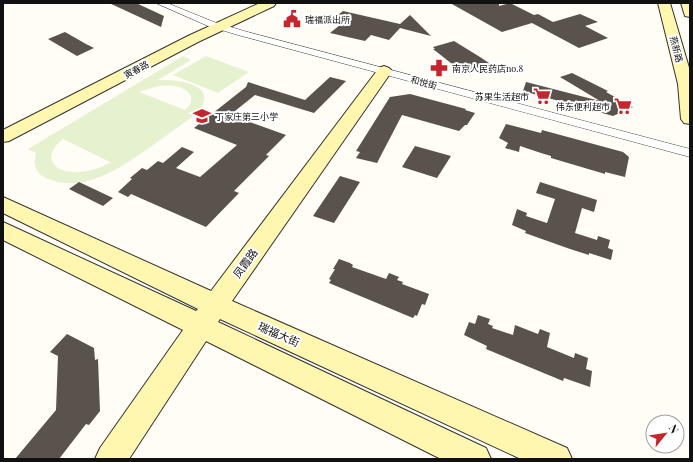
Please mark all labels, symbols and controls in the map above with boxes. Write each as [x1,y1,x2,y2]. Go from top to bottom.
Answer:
public building icon: 瑞福派出所 [282,9,302,29]
place label: 瑞福派出所 [305,13,350,25]
street label: 燕新路 [668,34,686,64]
street label: 寅春路 [121,57,151,81]
pharmacy icon: 南京人民药店no.8 [429,58,449,78]
place label: 南京人民药店no.8 [452,62,524,74]
street label: 和悦街 [409,73,439,91]
supermarket icon: 苏果生活超市 [532,86,552,106]
place label: 苏果生活超市 [475,90,529,102]
supermarket icon: 伟东便利超市 [613,96,633,116]
place label: 伟东便利超市 [556,100,610,112]
school or university icon: 丁家庄第三小学 [192,106,212,126]
place label: 丁家庄第三小学 [215,110,278,122]
street label: 凤霞路 [229,245,261,281]
street label: 瑞福大街 [256,318,302,350]
north arrow [645,414,685,454]
text: N [666,422,683,436]

